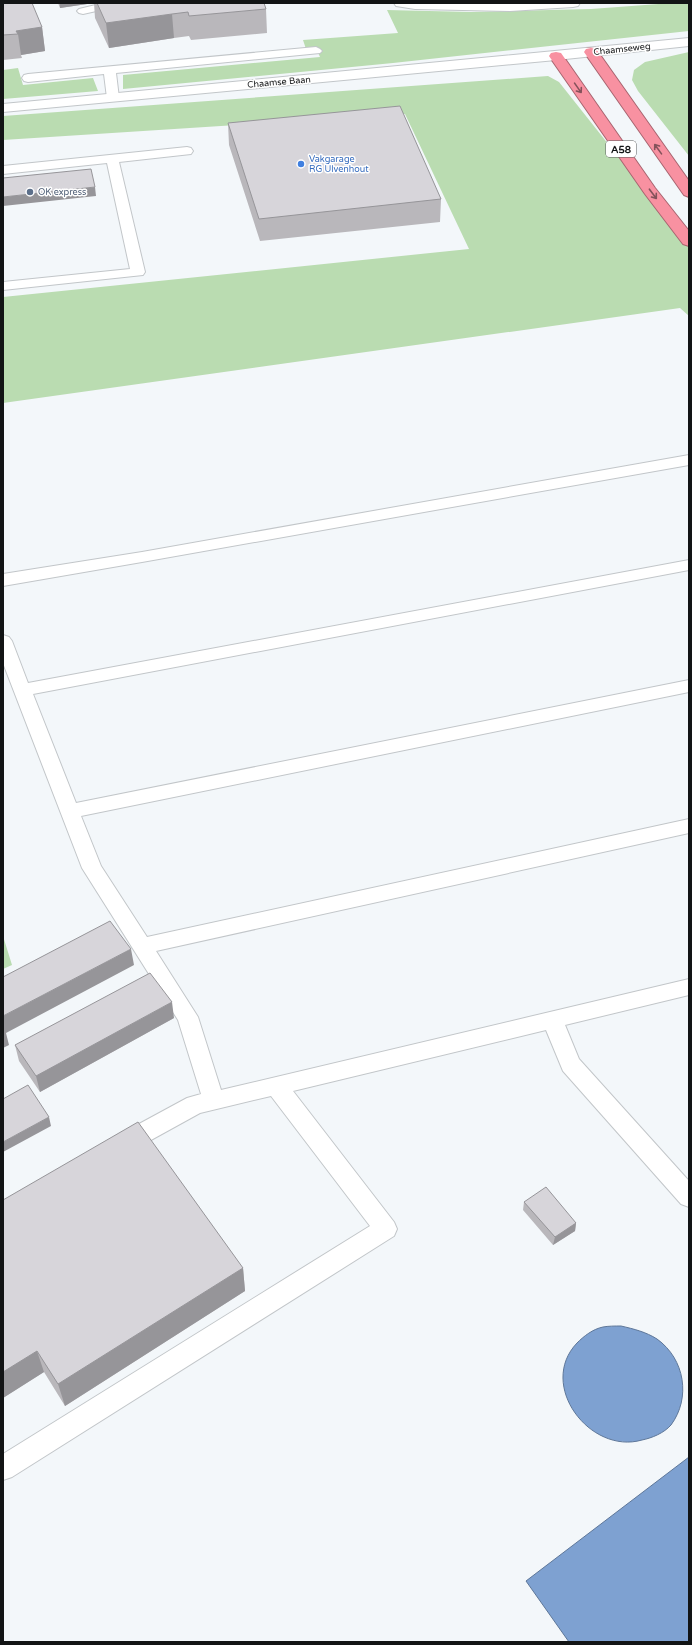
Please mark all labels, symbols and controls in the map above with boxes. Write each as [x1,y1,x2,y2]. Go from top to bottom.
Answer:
street label: Chaamseweg [593,41,651,58]
street label: Chaamse Baan [247,74,311,91]
one-way arrow [574,82,582,93]
road number: A58 [606,141,636,157]
one-way arrow [654,143,662,154]
place label: Vakgarage RG Ulvenhout [309,154,369,175]
marker: Vakgarage RG Ulvenhout [296,159,306,169]
marker: OK express [25,187,35,197]
place label: OK express [38,187,86,198]
one-way arrow [649,189,657,200]

